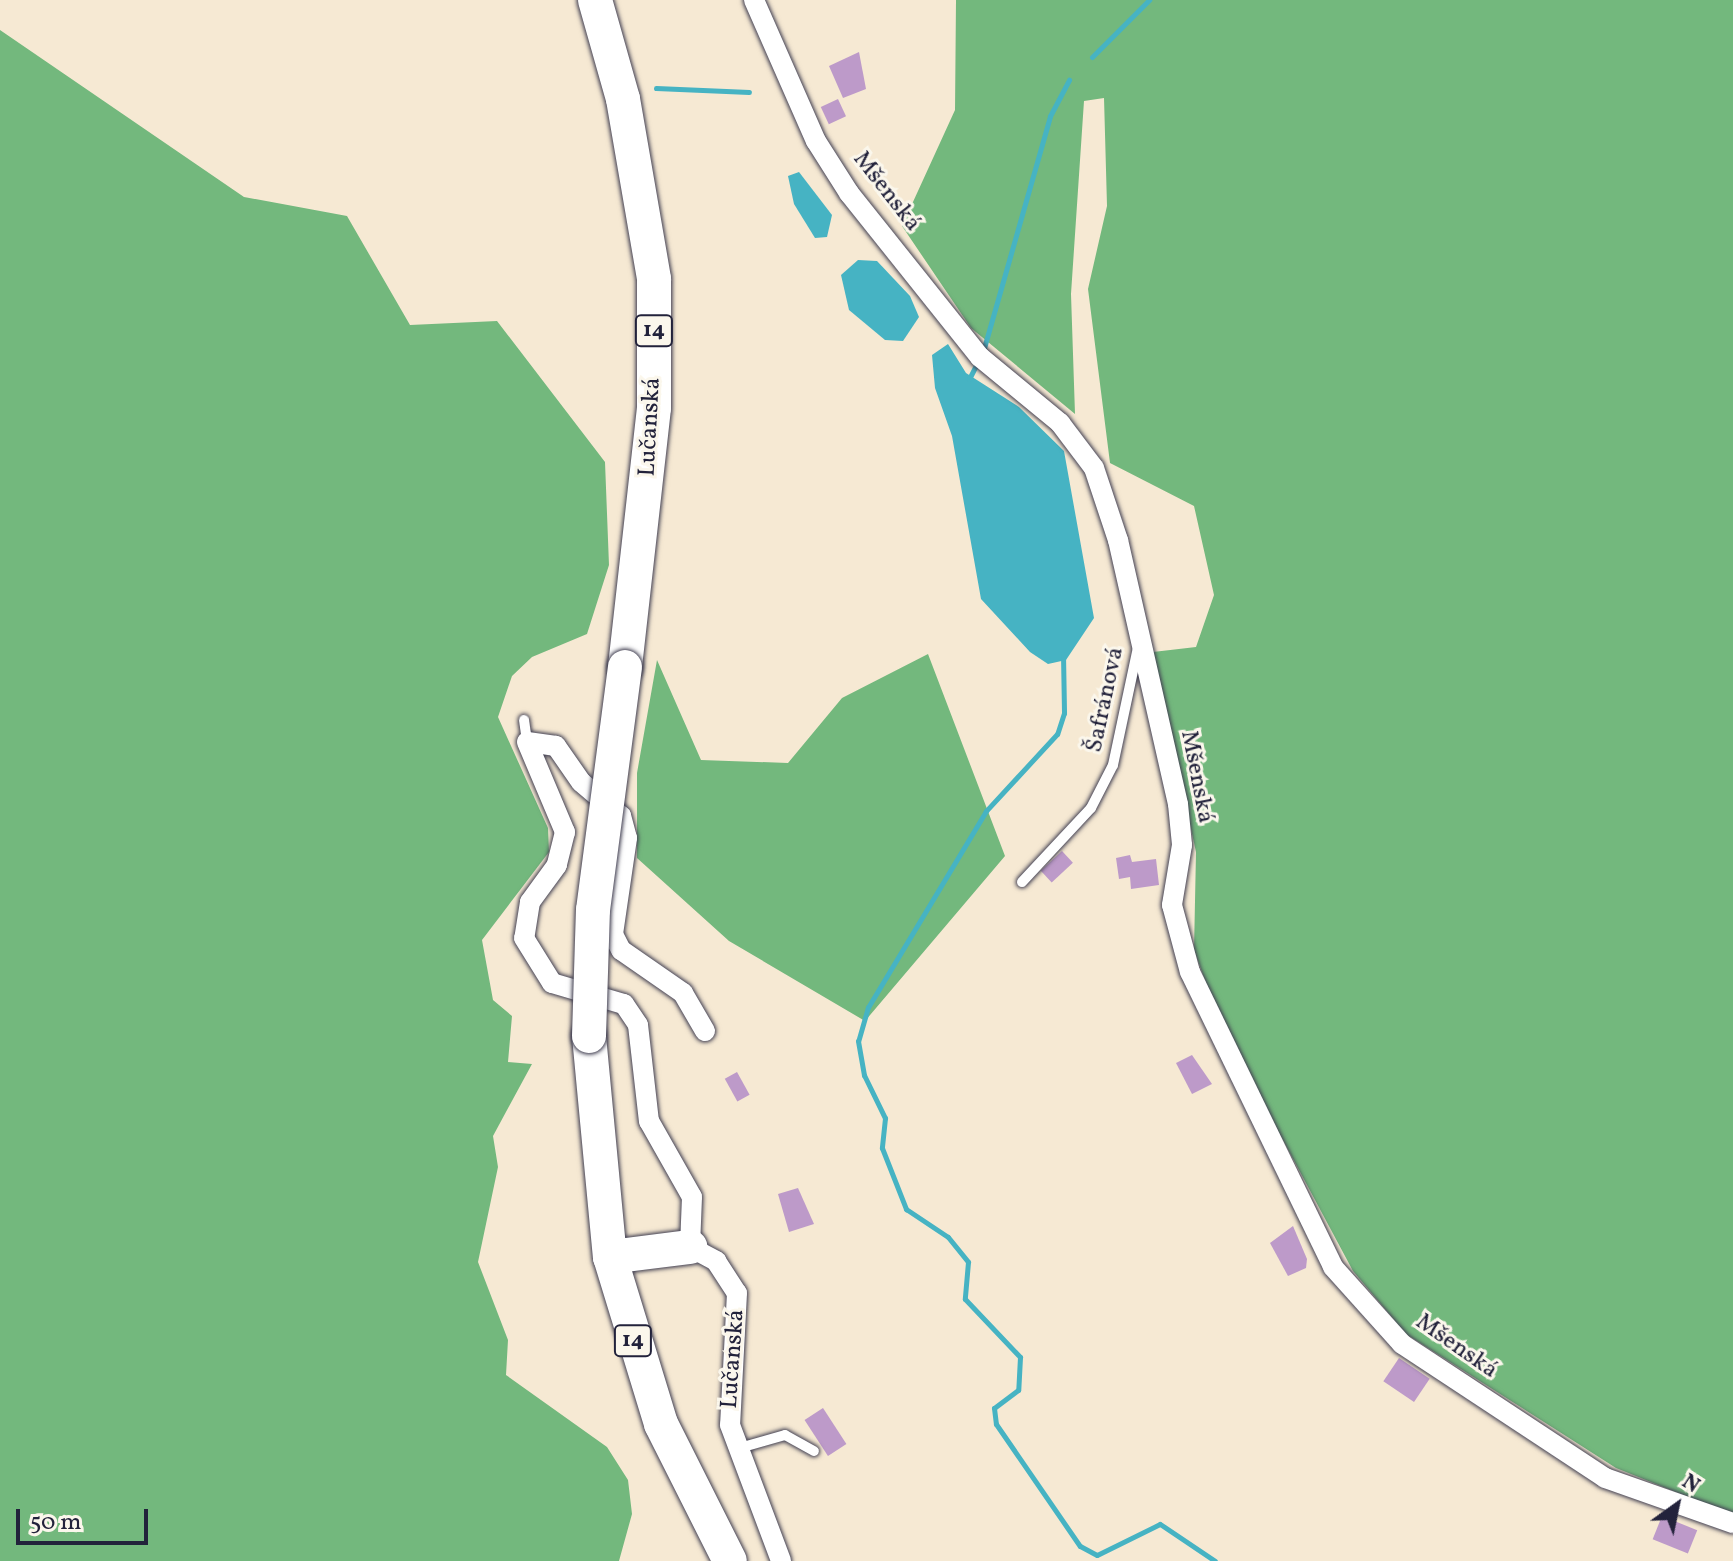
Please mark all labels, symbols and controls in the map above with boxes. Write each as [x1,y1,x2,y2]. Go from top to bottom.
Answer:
street label: Mšenská [846,146,926,238]
road number: 14 [634,313,674,349]
street label: Lučanská [634,377,668,477]
street label: Šafránová [1081,645,1131,755]
street label: Mšenská [1173,728,1219,826]
street label: Lučanská [716,1308,752,1410]
street label: Mšenská [1409,1308,1503,1386]
road number: 14 [613,1323,653,1359]
north arrow [1637,1465,1717,1545]
text: N [1675,1467,1705,1502]
scale bar [20,1493,152,1543]
text: 50 m [30,1506,82,1540]

